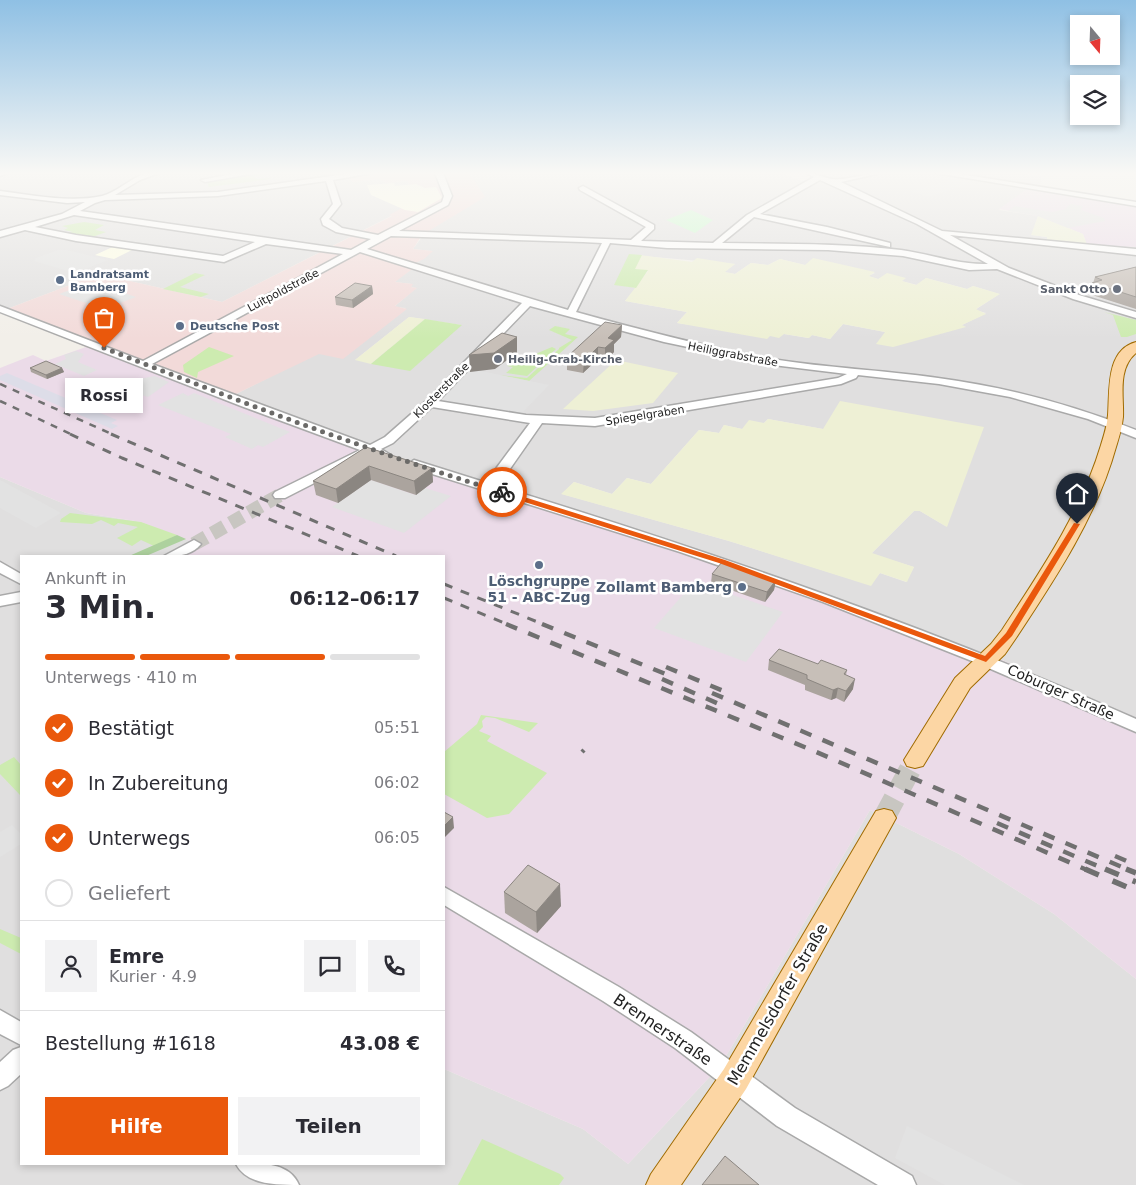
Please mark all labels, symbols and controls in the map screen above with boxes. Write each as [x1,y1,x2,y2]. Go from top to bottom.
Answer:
north arrow [1070,15,1120,65]
map controls [1070,15,1120,125]
button: layers [1070,75,1120,125]
street label: Luitpoldstraße [245,266,321,315]
place label: Landratsamt Bamberg [70,268,149,294]
marker: Landratsamt Bamberg [54,274,66,286]
place label: Sankt Otto [1040,283,1107,296]
marker: Sankt Otto [1111,283,1123,295]
pin [83,297,125,348]
icon: bag [90,304,118,332]
marker: Deutsche Post [174,320,186,332]
place label: Deutsche Post [190,320,279,333]
street label: Heiliggrabstraße [687,339,779,370]
marker: Heilig-Grab-Kirche [492,353,504,365]
place label: Heilig-Grab-Kirche [508,353,622,366]
street label: Klosterstraße [411,360,472,421]
callout: Rossi [65,378,143,413]
text: Rossi [80,386,128,405]
street label: Spiegelgraben [605,403,685,428]
courier [477,467,527,517]
pin [1056,473,1098,524]
icon: bike [488,478,516,506]
icon: home [1063,480,1091,508]
marker: Löschgruppe 51 - ABC-Zug [533,559,545,571]
text: Ankunft in [45,569,126,588]
place label: Löschgruppe 51 - ABC-Zug [487,573,591,605]
place label: Zollamt Bamberg [596,579,732,595]
marker: Zollamt Bamberg [736,581,748,593]
text: 06:12–06:17 [290,587,420,609]
text: 3 Min. [45,588,156,626]
street label: Coburger Straße [1005,661,1117,723]
text: Unterwegs · 410 m [45,668,197,687]
icon: check [45,714,73,742]
text: Bestätigt [88,717,174,739]
text: 05:51 [374,718,420,737]
icon: check [45,769,73,797]
text: In Zubereitung [88,772,228,794]
text: 06:02 [374,773,420,792]
icon: check [45,824,73,852]
text: Unterwegs [88,827,190,849]
text: 06:05 [374,828,420,847]
text: Geliefert [88,882,170,904]
street label: Memmelsdorfer Straße [723,920,832,1089]
button: person [45,940,97,992]
button: chat [304,940,356,992]
button: phone [368,940,420,992]
text: Emre [109,945,164,967]
text: Kurier · 4.9 [109,967,197,986]
street label: Brennerstraße [610,989,716,1069]
text: Bestellung #1618 [45,1032,216,1054]
text: 43.08 € [340,1032,420,1054]
button: Hilfe [45,1097,228,1155]
button: Teilen [238,1097,420,1155]

